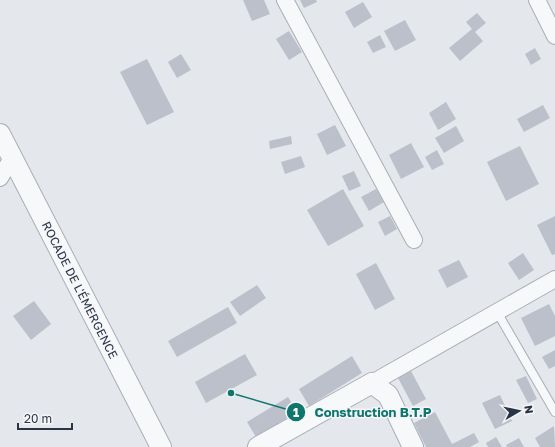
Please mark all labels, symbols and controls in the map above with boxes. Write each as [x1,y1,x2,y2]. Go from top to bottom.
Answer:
street label: ROCADE DE L'ÉMERGENCE [39,219,121,361]
north arrow [499,391,539,431]
callout: Construction B.T.P [286,400,439,425]
text: Construction B.T.P [314,404,432,420]
text: N [522,404,536,415]
scale bar [18,405,72,431]
text: 1 [293,405,299,420]
text: 20 m [24,411,52,426]

